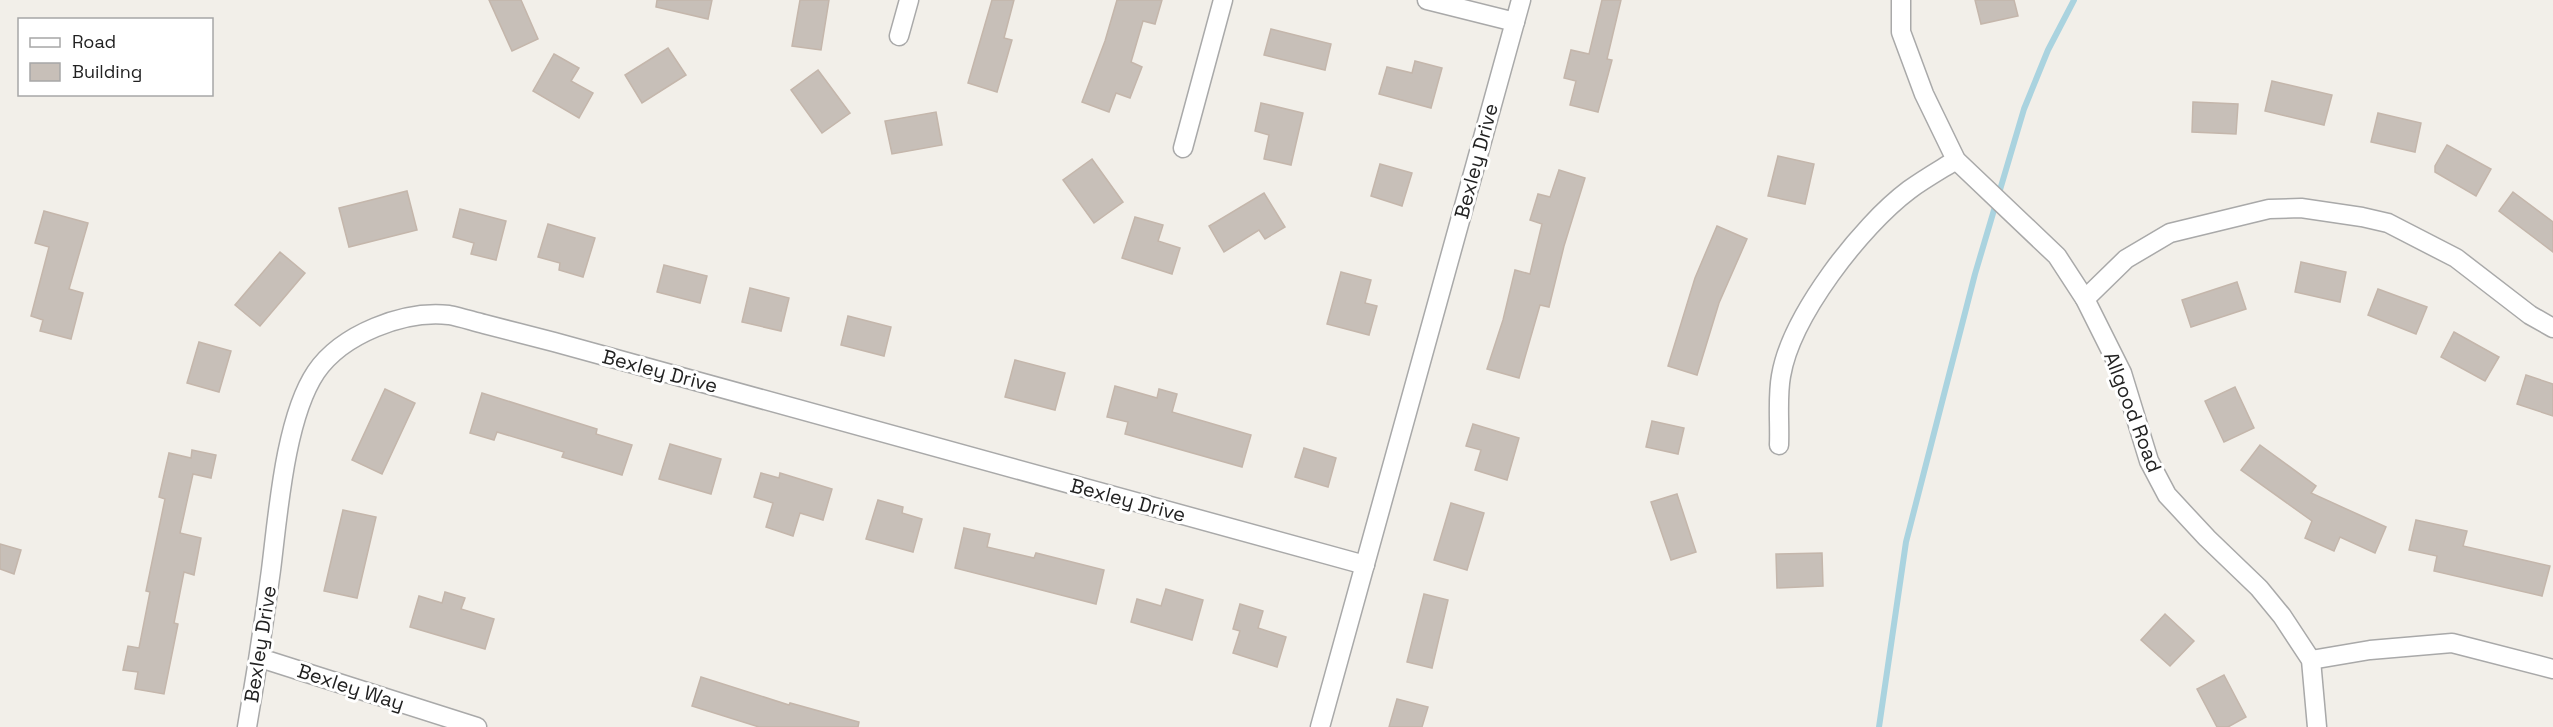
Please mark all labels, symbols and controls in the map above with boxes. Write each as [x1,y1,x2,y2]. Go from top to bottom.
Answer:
legend [18,18,213,96]
text: Road [72,30,116,53]
text: Building [72,60,142,83]
street label: Bexley Drive [1448,100,1504,222]
street label: Bexley Drive [599,343,721,399]
street label: Allgood Road [2098,348,2168,476]
street label: Bexley Drive [1067,472,1189,528]
street label: Bexley Drive [238,584,282,704]
street label: Bexley Way [294,657,408,717]

